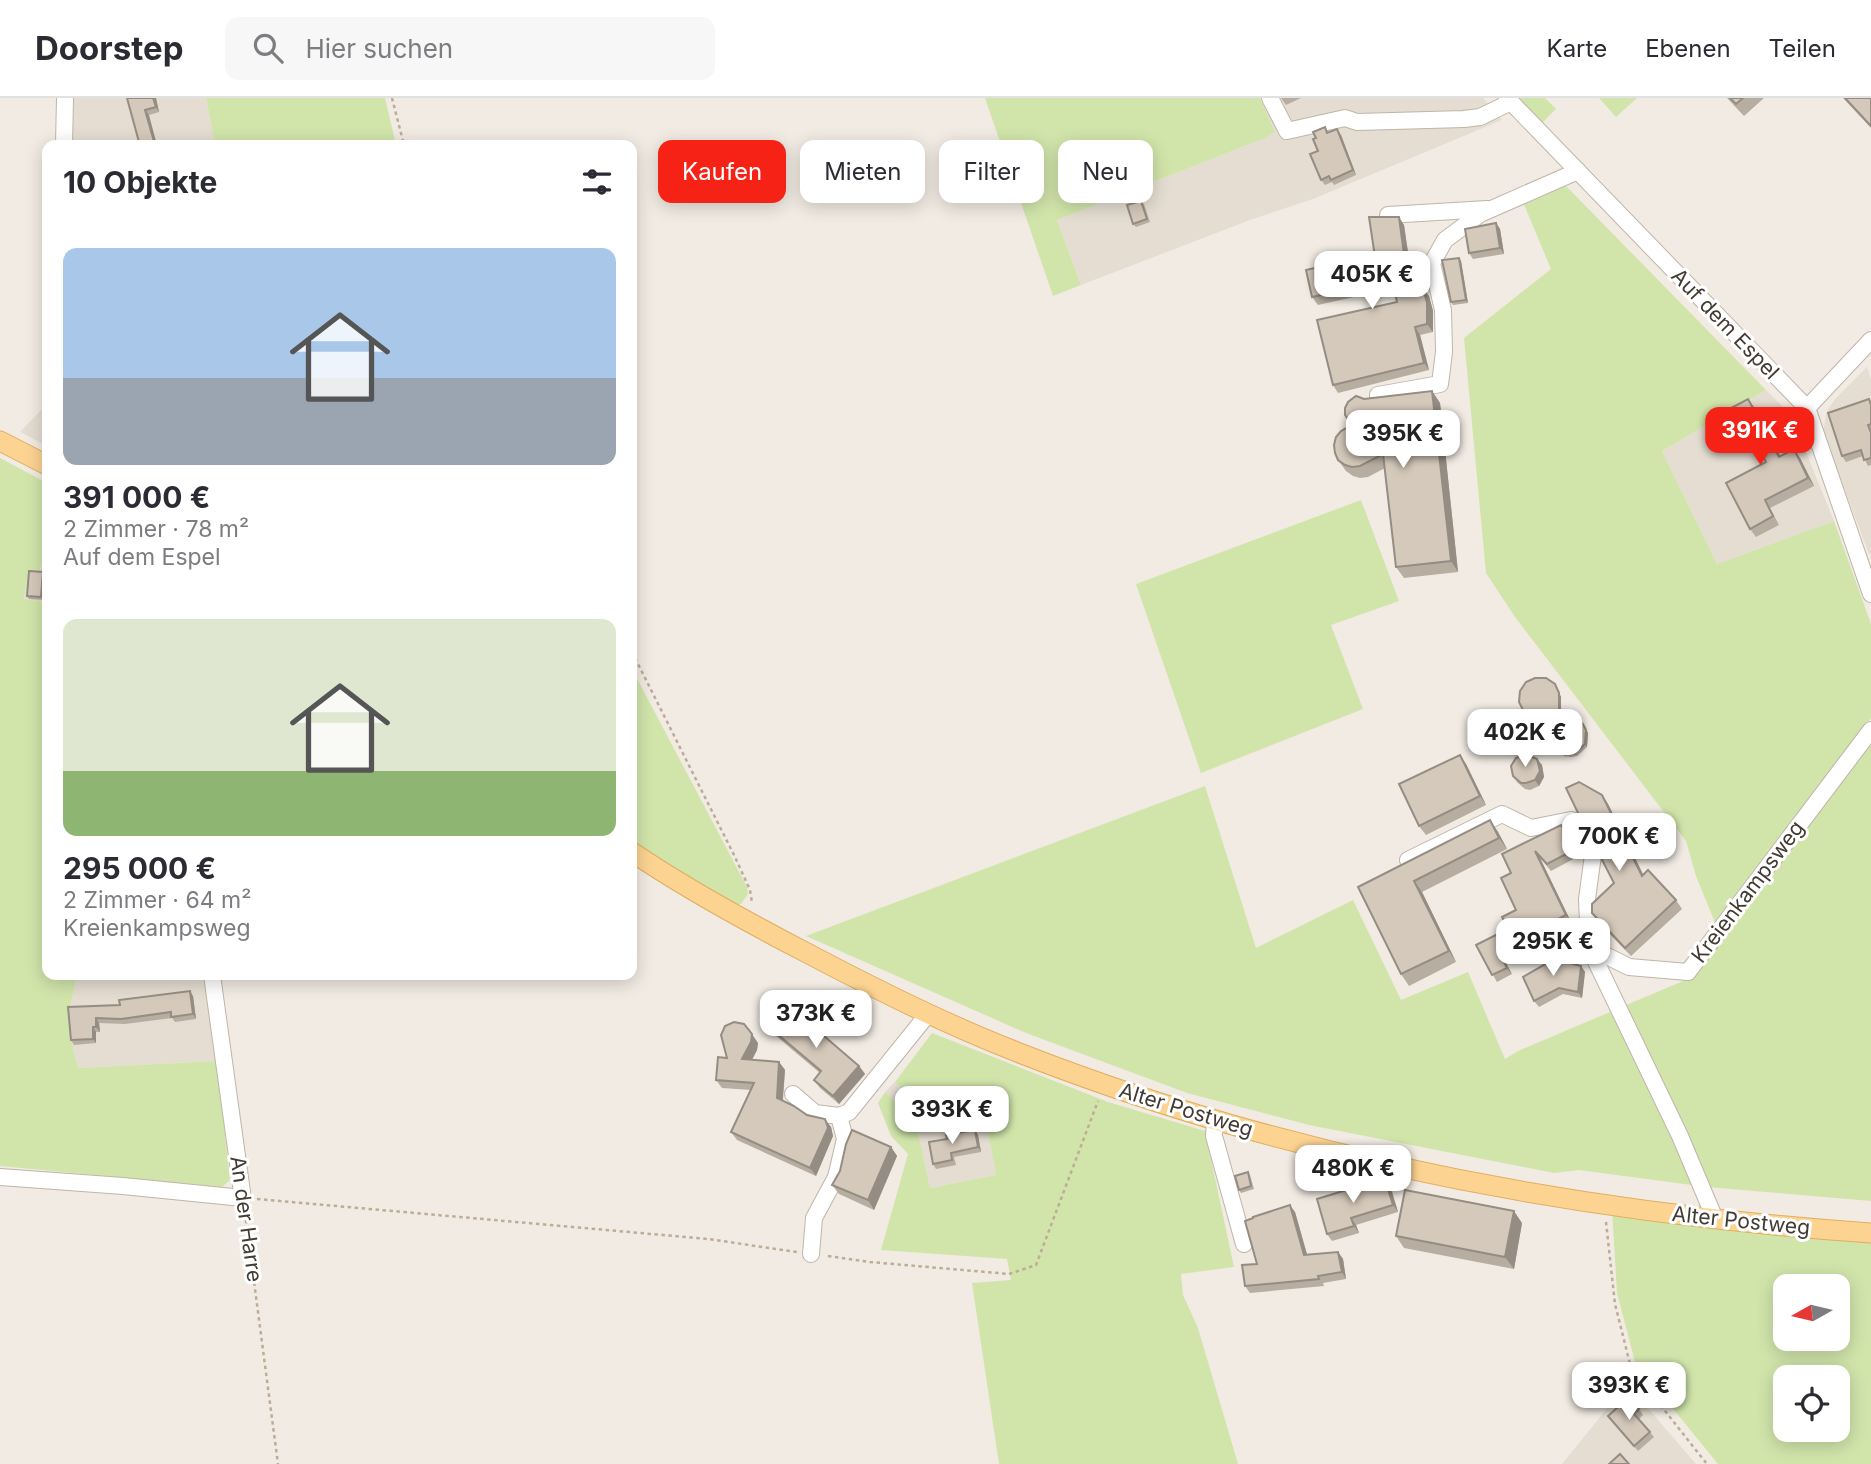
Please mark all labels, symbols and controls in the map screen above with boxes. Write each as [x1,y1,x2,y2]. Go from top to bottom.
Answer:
search box [225,17,715,80]
text: Doorstep [35,28,183,68]
icon: search [249,29,287,67]
text: Hier suchen [305,33,453,64]
text: Karte [1547,34,1607,63]
text: Ebenen [1645,34,1731,63]
text: Teilen [1769,34,1836,63]
chip: Kaufen [658,140,786,203]
chip: Mieten [800,140,925,203]
chip: Filter [939,140,1044,203]
chip: Neu [1058,140,1153,203]
icon: filters [578,163,616,201]
text: 10 Objekte [63,164,217,200]
pin: 405K € [1315,252,1429,311]
text: 405K € [1330,260,1414,288]
street label: Auf dem Espel [1666,263,1784,384]
icon: home [277,294,403,420]
pin: 391K € [1703,408,1817,467]
pin: 395K € [1346,410,1460,470]
text: 391K € [1721,416,1799,444]
text: 395K € [1362,419,1444,447]
text: 391 000 € [63,479,210,515]
text: 2 Zimmer · 78 m² [63,515,249,543]
text: Auf dem Espel [63,543,221,571]
icon: home [277,665,403,791]
pin: 402K € [1468,710,1582,769]
text: 402K € [1483,718,1567,746]
pin: 700K € [1562,814,1676,873]
street label: Kreienkampsweg [1686,816,1809,968]
text: 700K € [1578,822,1660,850]
text: 295 000 € [63,850,216,886]
text: 2 Zimmer · 64 m² [63,886,251,914]
text: Kreienkampsweg [63,914,251,942]
pin: 295K € [1496,918,1610,978]
text: 295K € [1512,927,1594,955]
pin: 373K € [759,990,873,1050]
text: 373K € [776,999,856,1027]
street label: Alter Postweg [1116,1077,1256,1142]
pin: 393K € [895,1086,1009,1146]
text: 393K € [911,1095,993,1123]
pin: 480K € [1296,1146,1410,1205]
street label: An der Harre [225,1154,268,1284]
text: 480K € [1311,1154,1395,1182]
street label: Alter Postweg [1671,1201,1811,1240]
north arrow [1773,1274,1850,1351]
map controls [1773,1274,1850,1442]
pin: 393K € [1572,1362,1686,1422]
button: locate [1773,1365,1850,1442]
text: 393K € [1588,1371,1670,1399]

